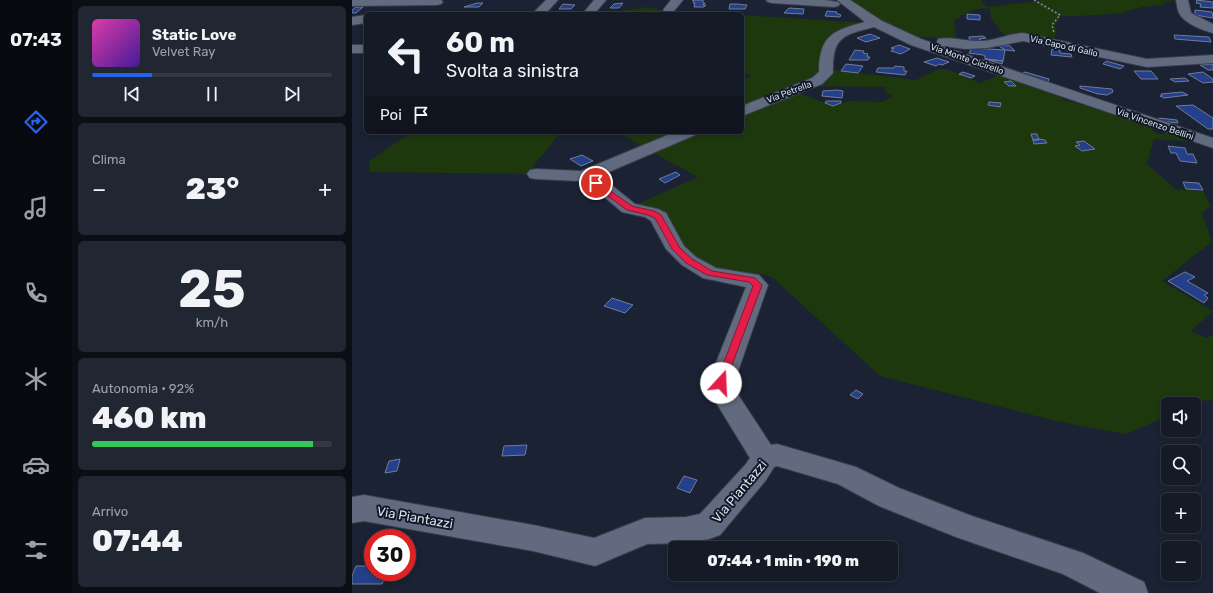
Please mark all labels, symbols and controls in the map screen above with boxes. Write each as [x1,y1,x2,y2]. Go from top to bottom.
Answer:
text: Static Love [152,26,236,44]
text: 60 m [446,26,515,59]
icon: left [380,28,432,80]
text: 07:43 [10,29,62,51]
street label: Via Capo di Gallo [1029,33,1099,59]
street label: Via Monte Cicirello [929,42,1005,76]
text: Velvet Ray [152,44,215,59]
text: Svolta a sinistra [446,60,579,82]
street label: Via Petrella [765,79,813,105]
icon: previous [121,83,143,105]
icon: pause [201,83,223,105]
icon: next [281,83,303,105]
icon: arrive [410,104,432,126]
text: Poi [380,106,402,124]
street label: Via Vincenzo Bellini [1115,106,1195,142]
icon: directions [22,108,50,136]
text: Clima [92,152,126,167]
pin [579,166,613,200]
text: 23° [186,171,239,207]
icon: arrive [585,172,607,194]
text: − [92,176,106,203]
text: + [318,176,332,203]
icon: music [22,194,50,222]
text: 25 [178,258,246,320]
icon: phone [22,279,50,307]
text: km/h [196,315,228,330]
position arrow [700,362,742,404]
icon: climate [22,365,50,393]
text: Autonomia · 92% [92,381,194,396]
map controls [1161,397,1201,581]
button: sound [1161,397,1201,437]
text: 460 km [92,400,207,436]
button: search [1161,445,1201,485]
icon: car [22,451,50,479]
street label: Via Piantazzi [709,457,770,526]
button: + [1161,493,1201,533]
street label: Via Piantazzi [376,503,454,532]
text: Arrivo [92,504,128,519]
text: 07:44 [92,523,183,559]
speed limit sign: 30 [364,529,416,581]
icon: filters [22,536,50,564]
button: − [1161,541,1201,581]
text: 07:44 · 1 min · 190 m [707,552,859,570]

